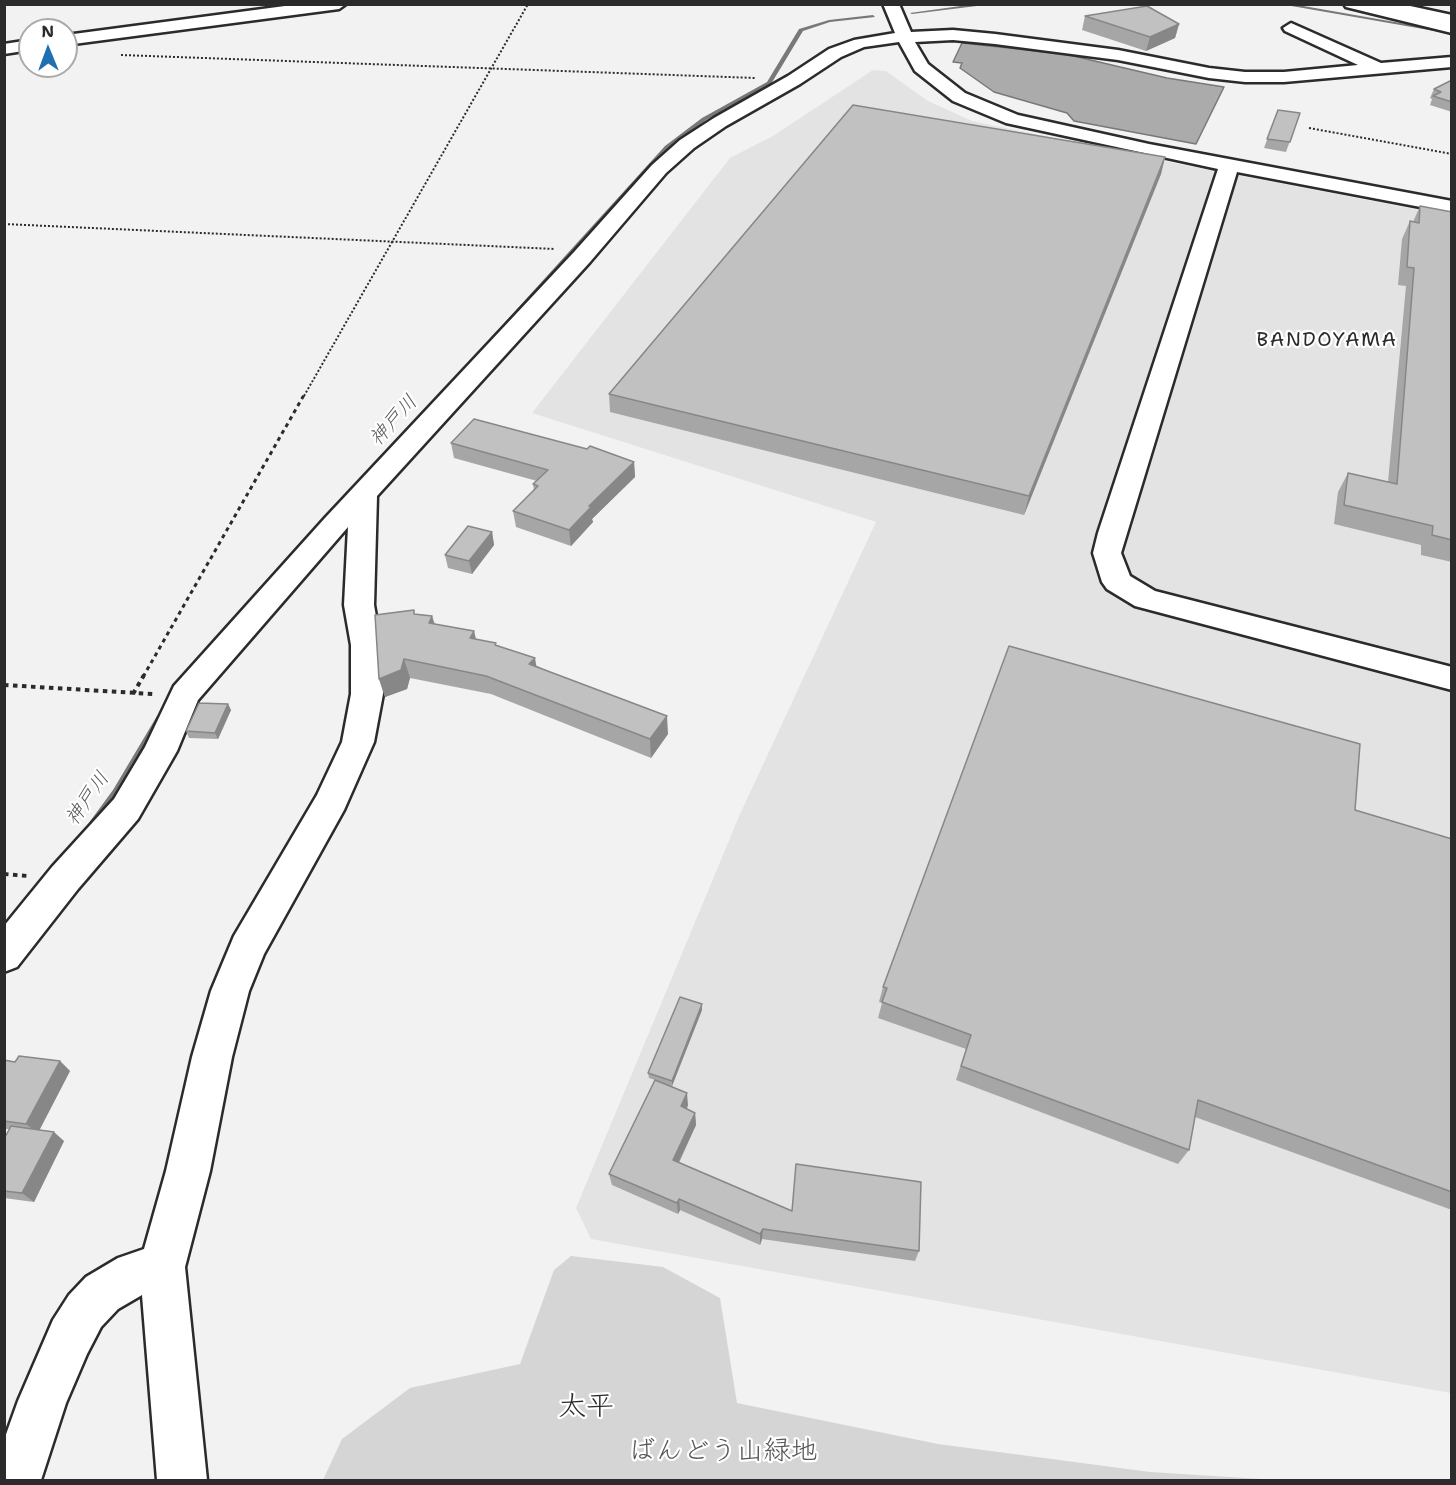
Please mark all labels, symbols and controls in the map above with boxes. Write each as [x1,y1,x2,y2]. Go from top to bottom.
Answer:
north arrow [18,18,78,78]
text: N [41,21,54,42]
district label: BANDOYAMA [1256,329,1398,353]
water label: 神戸川 [365,391,423,451]
water label: 神戸川 [61,768,115,830]
district label: 太平 [558,1391,614,1425]
park label: ばんどう山緑地 [629,1436,817,1468]

